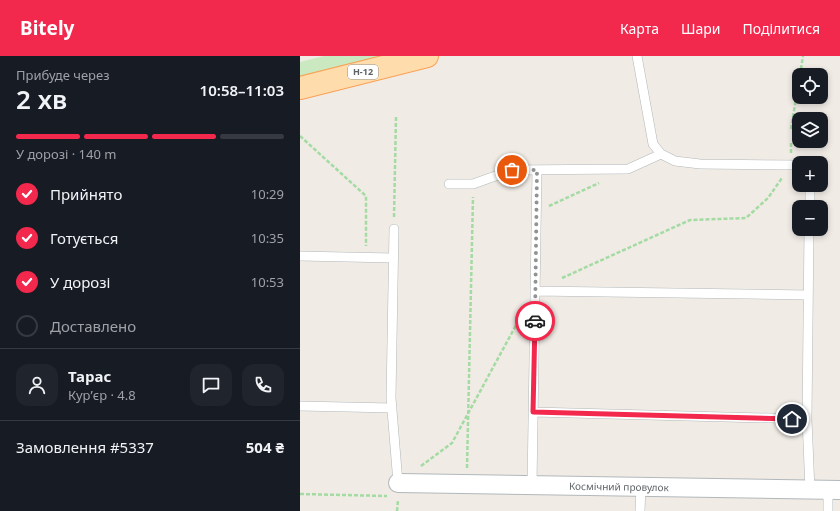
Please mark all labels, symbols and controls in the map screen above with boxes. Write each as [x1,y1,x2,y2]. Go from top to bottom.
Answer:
text: Bitely [20,15,74,41]
text: Карта [620,19,659,38]
text: Шари [681,19,720,38]
text: Поділитися [742,19,820,38]
road number: Н-12 [348,65,378,79]
text: Прибуде через [16,66,110,84]
map controls [792,68,828,236]
button: locate [792,68,828,104]
text: 10:58–11:03 [200,80,284,100]
text: 2 хв [16,81,67,117]
button: layers [792,112,828,148]
text: У дорозі · 140 m [16,145,116,163]
pin [495,153,529,187]
button: + [792,156,828,192]
icon: bag [501,159,523,181]
icon: check [16,183,38,205]
text: Прийнято [50,184,122,204]
text: 10:29 [251,185,284,203]
button: − [792,200,828,236]
icon: check [16,227,38,249]
text: Готується [50,228,118,248]
text: 10:35 [251,229,284,247]
icon: check [16,271,38,293]
text: У дорозі [50,272,110,292]
text: 10:53 [251,273,284,291]
courier [515,301,555,341]
icon: car [524,310,546,332]
text: Доставлено [50,316,136,336]
button: person [16,364,58,406]
button: chat [190,364,232,406]
button: phone [242,364,284,406]
text: Тарас [68,366,111,386]
text: Кур’єр · 4.8 [68,386,136,404]
pin [775,402,809,436]
icon: home [781,408,803,430]
text: Замовлення #5337 [16,437,154,457]
text: 504 ₴ [246,437,284,457]
street label: Космічний провулок [569,479,670,494]

